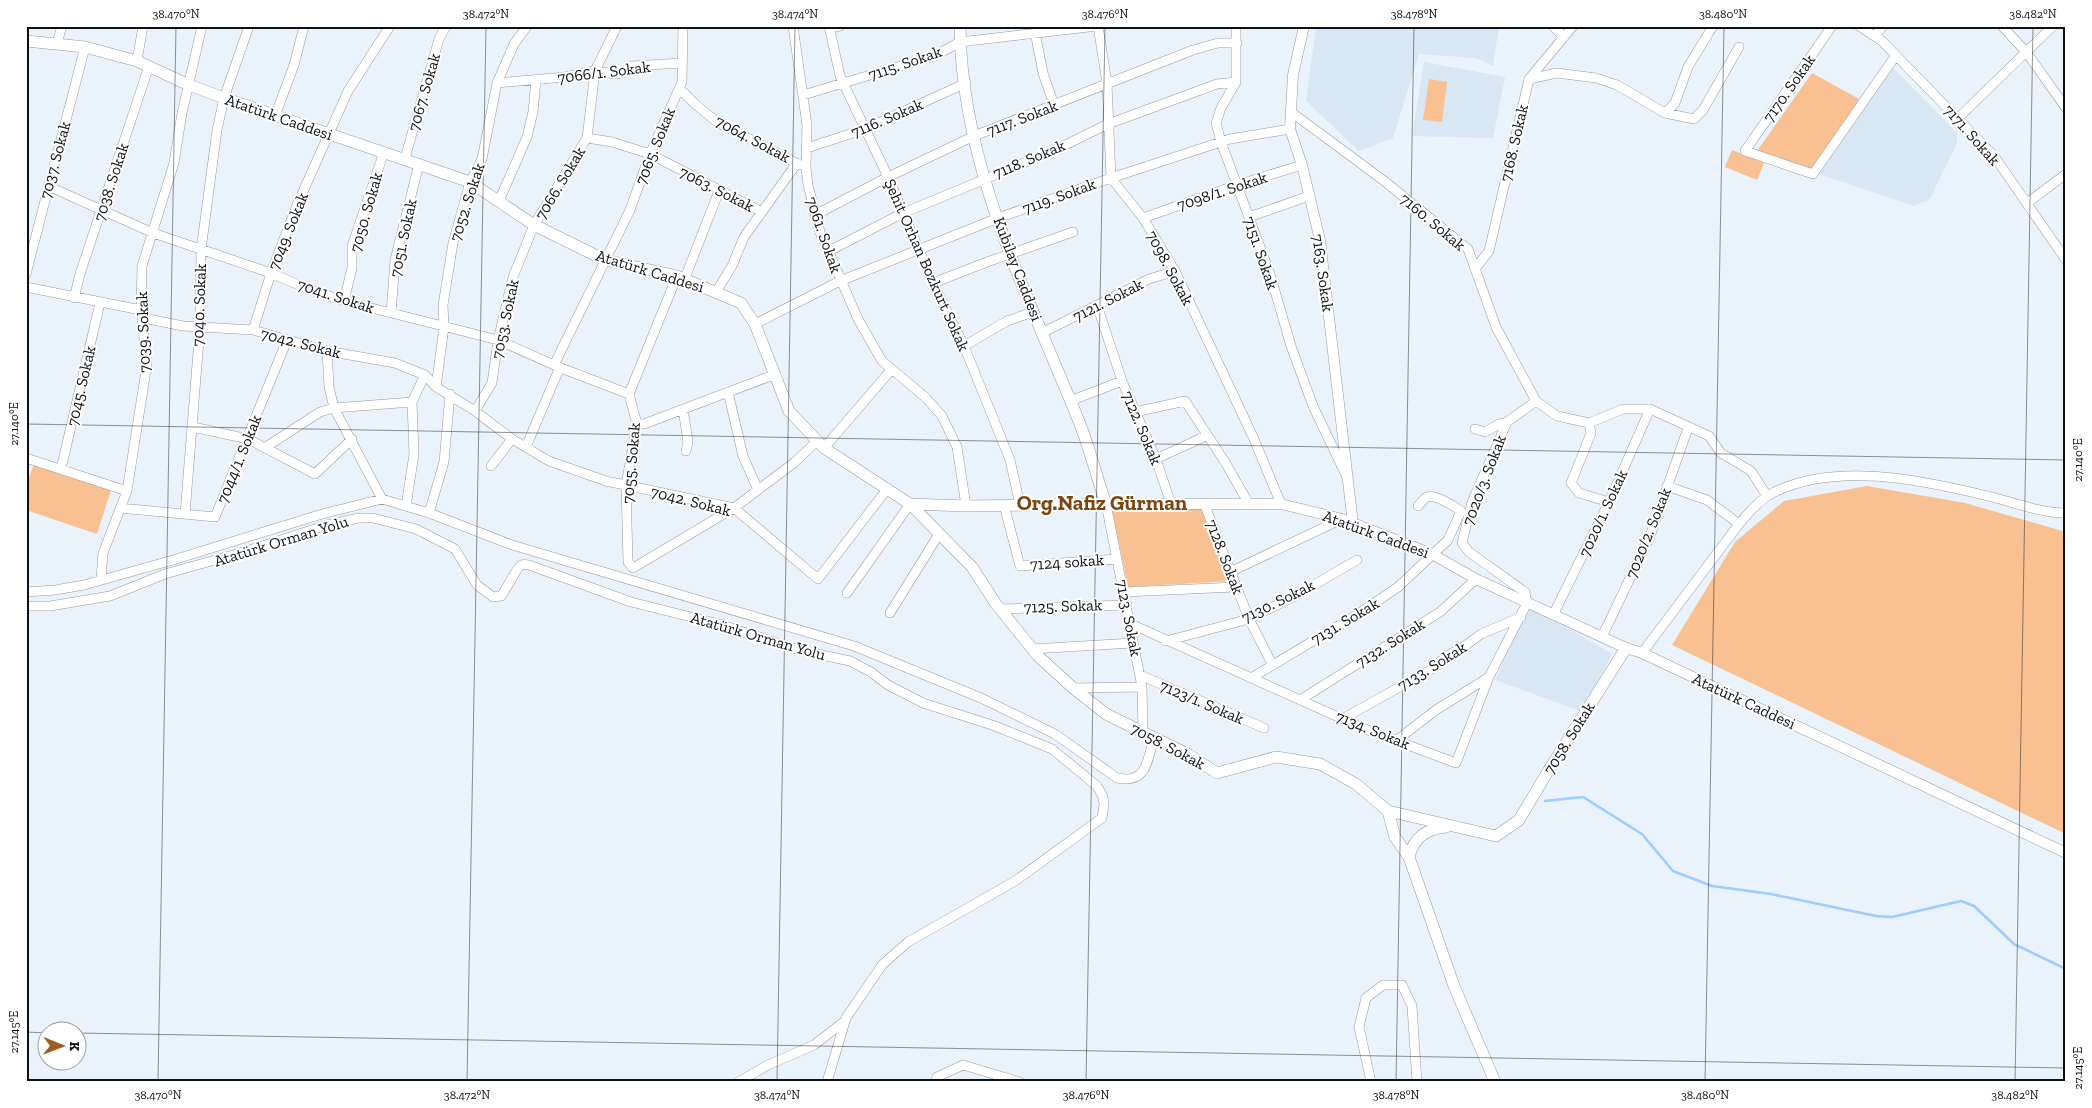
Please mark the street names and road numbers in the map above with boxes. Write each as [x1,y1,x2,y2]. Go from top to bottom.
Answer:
street label: 7115. Sokak [866,41,945,84]
street label: 7067. Sokak [404,50,444,133]
street label: 7170. Sokak [1759,50,1820,125]
street label: 7066/1. Sokak [556,57,652,87]
street label: Atatürk Caddesi [223,90,336,144]
street label: 7116. Sokak [848,94,926,142]
street label: 7117. Sokak [984,96,1061,140]
street label: 7171. Sokak [1940,101,2005,170]
street label: 7168. Sokak [1496,102,1532,184]
street label: 7065. Sokak [631,104,679,187]
street label: 7064. Sokak [712,111,794,167]
street label: 7037. Sokak [36,119,75,201]
street label: 7118. Sokak [990,135,1069,183]
street label: 7038. Sokak [89,140,133,224]
street label: 7066. Sokak [531,143,590,223]
street label: 7052. Sokak [445,160,489,244]
street label: 7063. Sokak [677,162,758,216]
street label: 7098/1. Sokak [1175,167,1270,214]
street label: 7050. Sokak [346,169,387,254]
street label: 7119. Sokak [1020,174,1099,218]
street label: Şehit Orhan Bozkurt Sokak [880,176,974,355]
street label: 7049. Sokak [264,189,312,273]
street label: 7160. Sokak [1397,189,1470,255]
street label: 7061. Sokak [802,194,846,276]
street label: 7051. Sokak [385,197,421,279]
street label: Kubilay Caddesi [989,214,1047,324]
street label: 7151. Sokak [1240,214,1283,293]
street label: 7098. Sokak [1142,227,1198,309]
street label: 7163. Sokak [1308,233,1338,314]
street label: Atatürk Caddesi [594,246,707,297]
street label: 7040. Sokak [188,263,210,347]
street label: 7121. Sokak [1070,274,1147,326]
street label: 7041. Sokak [295,275,377,318]
street label: 7053. Sokak [487,277,523,361]
street label: 7039. Sokak [132,290,154,373]
street label: 7042. Sokak [259,324,344,362]
street label: 7045. Sokak [63,343,100,428]
street label: 7122. Sokak [1118,388,1166,468]
street label: 7044/1. Sokak [213,411,266,506]
street label: 7055. Sokak [618,421,644,504]
street label: 7020/3. Sokak [1458,431,1510,528]
street label: 7020/1. Sokak [1575,466,1632,560]
street label: 7042. Sokak [649,482,734,520]
street label: 7020/2. Sokak [1621,484,1675,581]
street label: Atatürk Caddesi [1320,506,1432,562]
street label: Atatürk Orman Yolu [211,512,351,570]
street label: 7128. Sokak [1202,517,1248,598]
street label: 7124 sokak [1030,550,1105,574]
street label: 7130. Sokak [1239,575,1318,627]
street label: 7123. Sokak [1112,578,1146,659]
street label: 7131. Sokak [1308,593,1383,649]
street label: 7125. Sokak [1024,595,1103,617]
street label: Atatürk Orman Yolu [688,608,828,664]
street label: 7132. Sokak [1352,614,1429,672]
street label: 7133. Sokak [1394,637,1470,695]
street label: Atatürk Caddesi [1689,669,1799,733]
street label: 7123/1. Sokak [1157,676,1248,728]
street label: 7058. Sokak [1539,698,1599,778]
street label: 7134. Sokak [1333,707,1413,754]
street label: 7058. Sokak [1128,718,1209,774]

